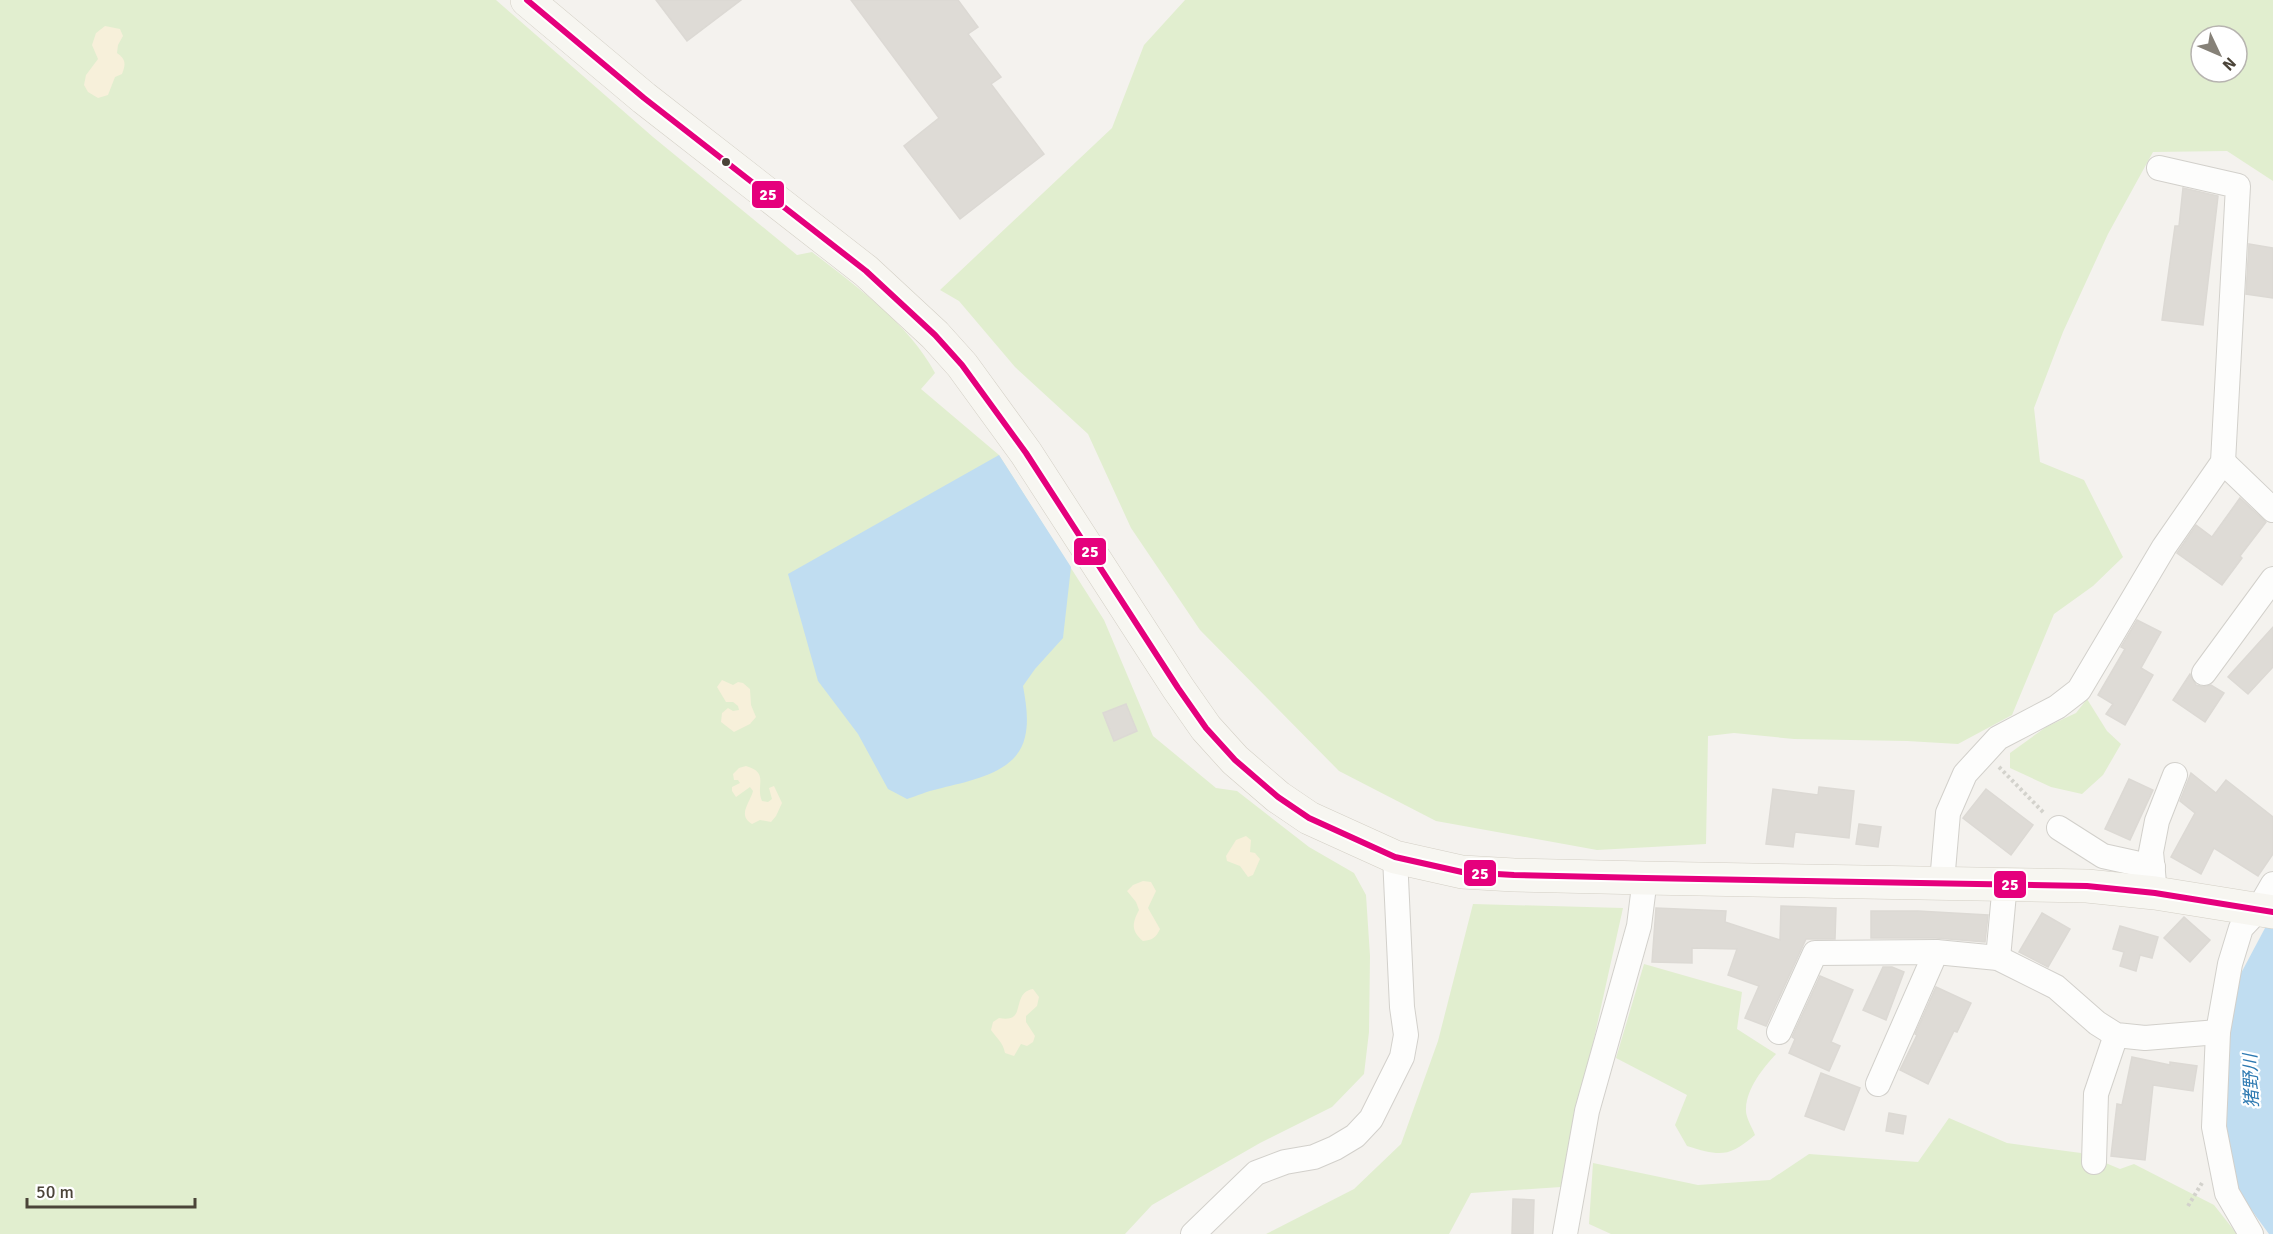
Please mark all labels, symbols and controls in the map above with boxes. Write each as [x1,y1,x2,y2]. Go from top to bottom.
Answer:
north arrow [2189,24,2249,84]
text: N [2218,53,2240,75]
unlabelled marker [720,156,732,168]
line badge: 25 [751,180,785,209]
text: 25 [759,185,777,205]
line badge: 25 [1073,537,1107,566]
text: 25 [1081,542,1099,562]
line badge: 25 [1463,859,1497,887]
text: 25 [1471,864,1489,884]
line badge: 25 [1993,870,2027,899]
text: 25 [2001,875,2019,895]
water label: 猪野川 [2239,1052,2263,1108]
scale bar [27,1171,195,1209]
text: 50 m [36,1181,74,1203]

